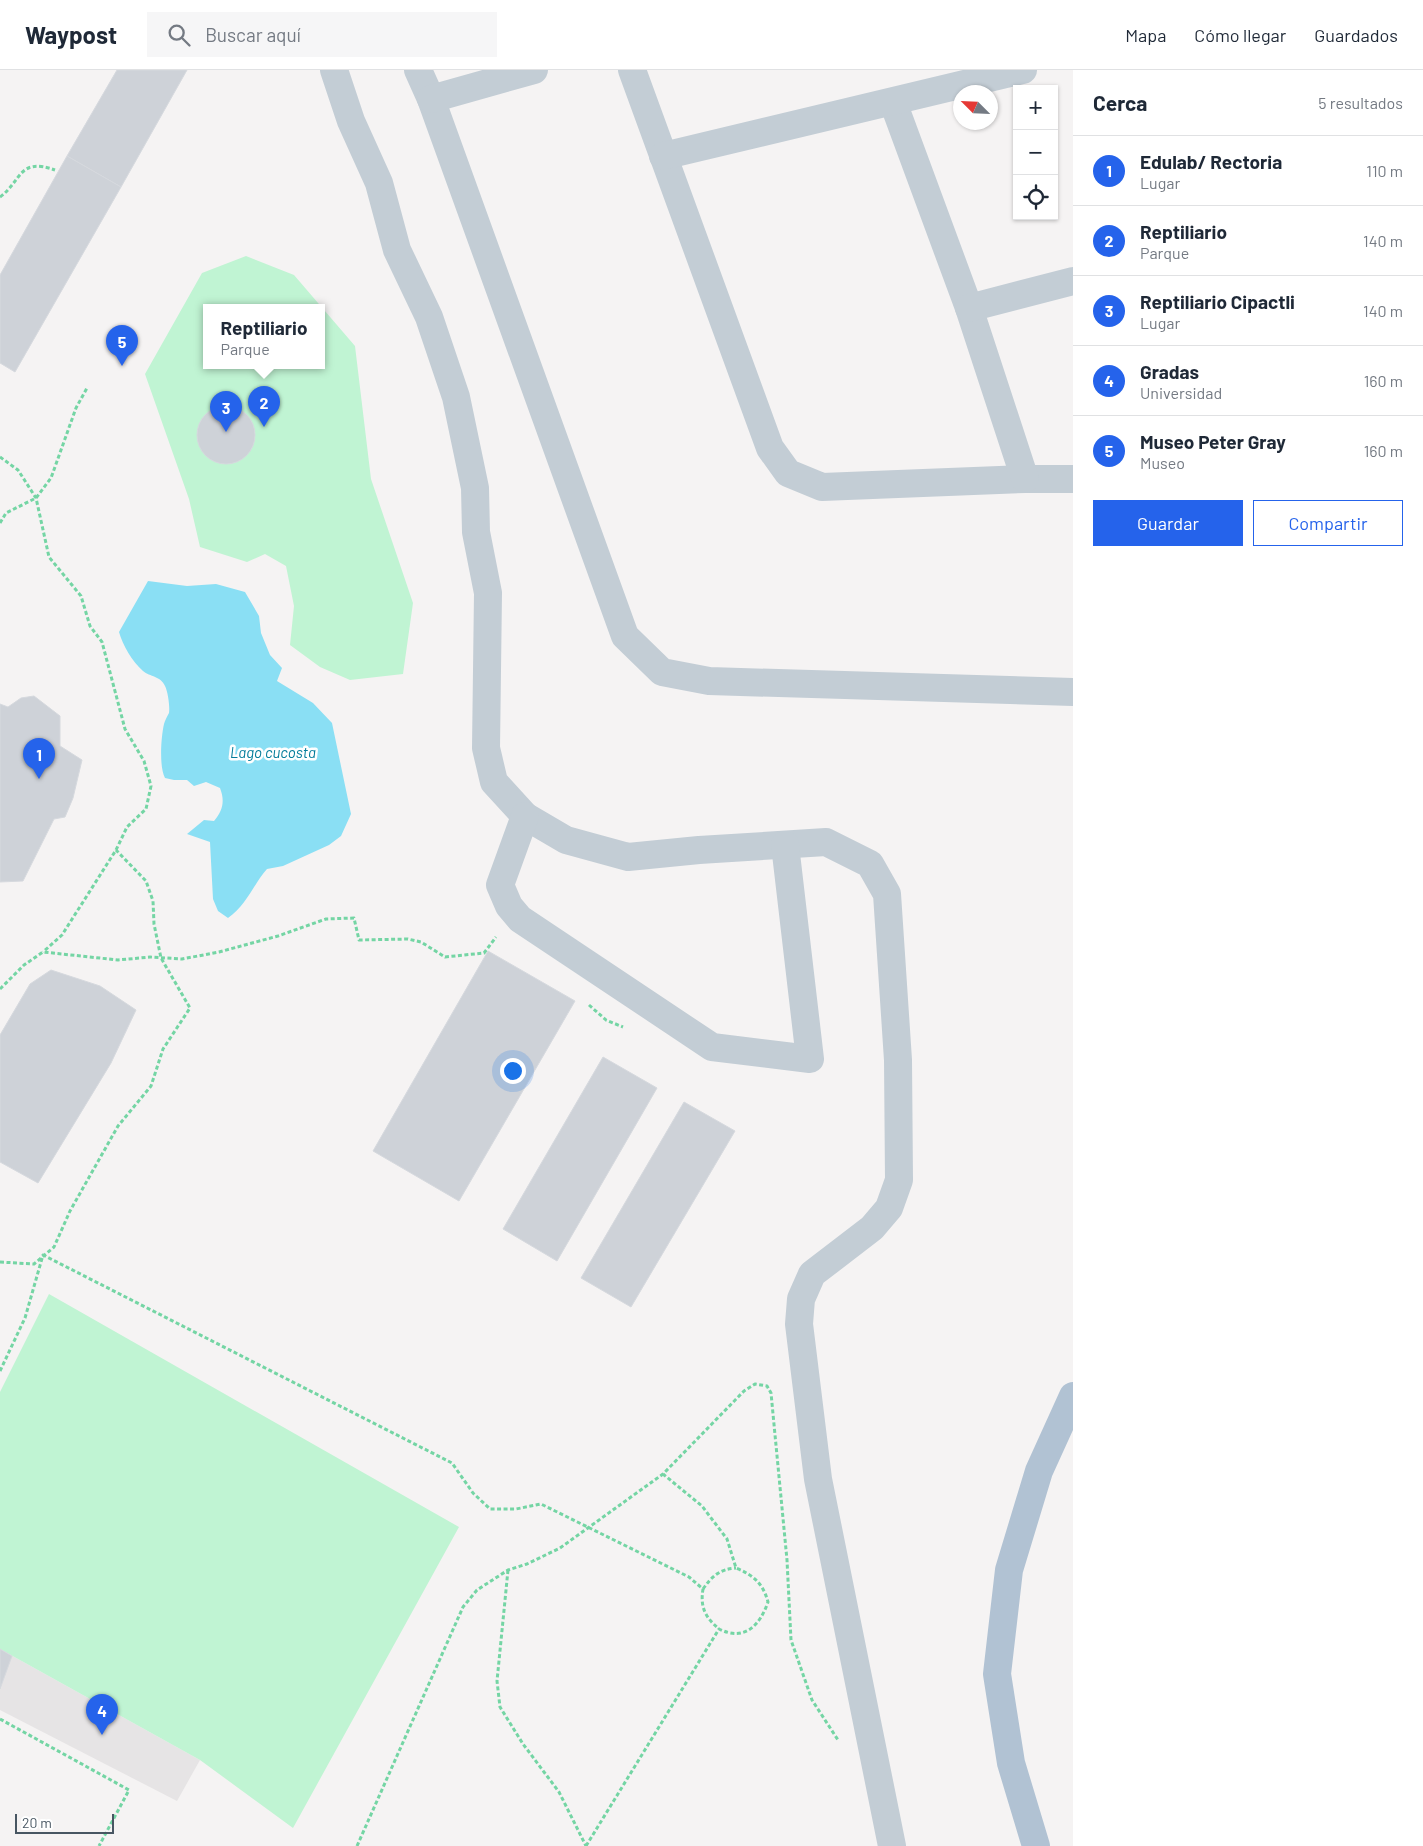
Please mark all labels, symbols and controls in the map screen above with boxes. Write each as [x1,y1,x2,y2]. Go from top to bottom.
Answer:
search box [147,12,497,57]
text: Waypost [25,20,117,49]
icon: search [165,21,193,49]
text: Buscar aquí [205,23,301,46]
text: Mapa [1125,24,1166,46]
text: Cómo llegar [1194,24,1286,46]
text: Guardados [1314,24,1398,46]
north arrow [953,85,998,130]
map controls [1013,85,1058,220]
button: + [1013,85,1058,130]
text: Cerca [1093,90,1147,115]
text: 5 resultados [1318,93,1403,112]
button: − [1013,130,1058,175]
text: Edulab/ Rectoria [1140,150,1282,173]
text: 1 [1106,161,1112,180]
text: 110 m [1366,161,1403,180]
text: Lugar [1140,173,1180,192]
button: locate [1013,175,1058,220]
text: Reptiliario [1140,220,1227,243]
text: 2 [1105,231,1113,250]
text: 140 m [1363,231,1403,250]
text: Parque [1140,243,1189,262]
text: Reptiliario Cipactli [1140,290,1295,313]
text: 3 [1105,301,1113,320]
text: 140 m [1363,301,1403,320]
popup [203,304,325,369]
text: Lugar [1140,313,1180,332]
text: Reptiliario [221,316,307,339]
pin: 5 [106,325,138,366]
text: Parque [221,339,270,358]
text: Gradas [1140,360,1199,383]
text: 4 [1104,371,1114,390]
text: 160 m [1364,371,1403,390]
text: Universidad [1140,383,1222,402]
pin: 2 [248,386,280,427]
pin: 3 [210,391,242,432]
text: Museo Peter Gray [1140,430,1286,453]
text: 5 [1105,441,1113,460]
text: 160 m [1364,441,1403,460]
text: Museo [1140,453,1185,472]
button: Guardar [1093,500,1243,546]
button: Compartir [1253,500,1403,546]
pin: 1 [23,738,55,779]
water label: Lago cucosta [230,743,316,761]
your location [500,1058,526,1084]
pin: 4 [86,1694,118,1735]
scale bar [15,1811,114,1834]
text: 20 m [22,1814,52,1831]

